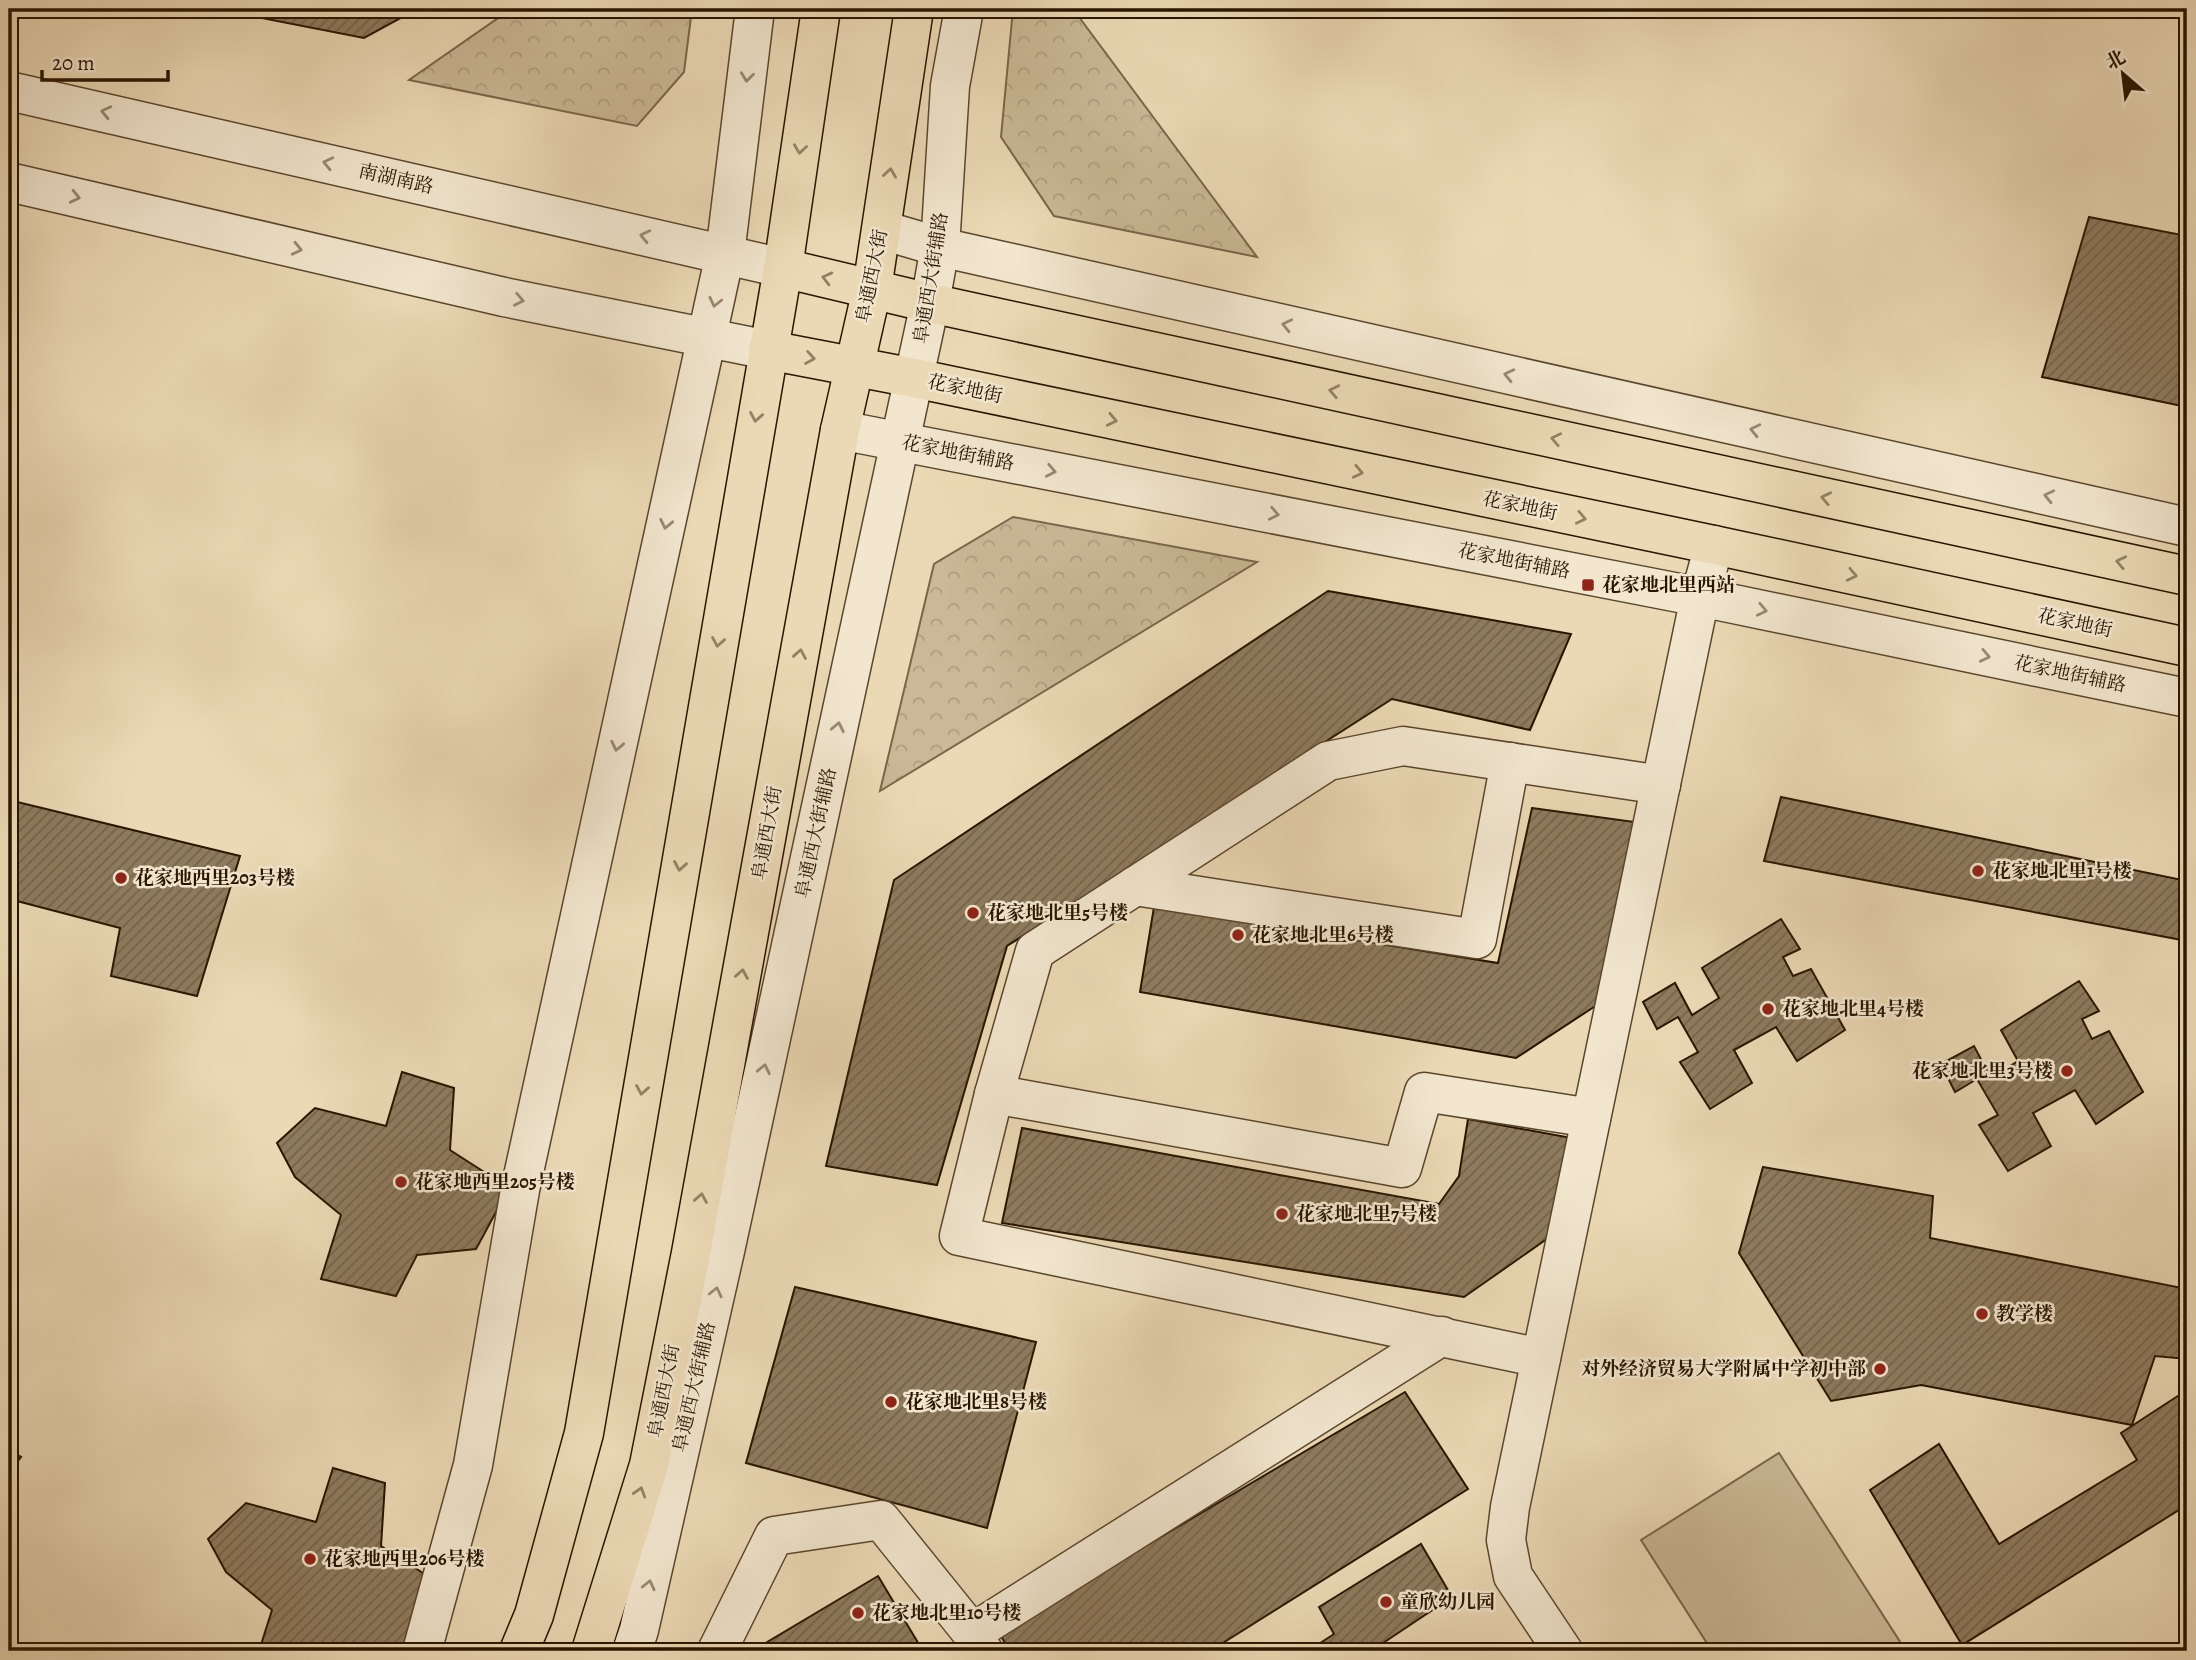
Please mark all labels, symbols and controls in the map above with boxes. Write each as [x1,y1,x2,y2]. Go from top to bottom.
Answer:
scale bar [42,38,168,82]
north arrow [2088,38,2158,108]
text: 北 [2101,44,2130,76]
text: 20 m [52,49,95,77]
one-way arrow [739,71,754,82]
one-way arrow [100,105,112,120]
one-way arrow [793,143,808,155]
one-way arrow [322,157,334,171]
street label: 南湖南路 [356,158,436,200]
one-way arrow [882,167,897,179]
one-way arrow [69,189,81,204]
street label: 阜通西大街辅路 [908,210,954,346]
street label: 阜通西大街 [850,227,894,325]
one-way arrow [639,230,651,244]
one-way arrow [291,241,303,255]
one-way arrow [822,272,834,286]
one-way arrow [513,291,525,306]
one-way arrow [708,295,723,307]
one-way arrow [1282,318,1294,333]
one-way arrow [804,350,816,365]
street label: 花家地街 [925,368,1005,410]
one-way arrow [1503,368,1515,383]
one-way arrow [1328,385,1340,399]
one-way arrow [749,411,764,423]
one-way arrow [1106,412,1118,427]
one-way arrow [1749,424,1761,438]
street label: 花家地街辅路 [900,429,1016,477]
one-way arrow [1550,433,1562,448]
one-way arrow [1045,462,1057,477]
one-way arrow [1352,463,1364,478]
street label: 花家地街 [1480,485,1560,527]
one-way arrow [2043,490,2055,504]
one-way arrow [1820,491,1832,506]
one-way arrow [1268,506,1280,521]
one-way arrow [1575,510,1587,525]
one-way arrow [659,518,674,530]
street label: 花家地街辅路 [1456,537,1572,585]
one-way arrow [2115,555,2127,570]
one-way arrow [1846,566,1858,581]
place label: 花家地北里西站 [1602,572,1735,598]
marker: 花家地北里西站 [1580,577,1596,593]
one-way arrow [1756,602,1768,617]
street label: 花家地街 [2035,602,2115,644]
one-way arrow [711,636,726,648]
one-way arrow [792,648,807,659]
one-way arrow [1979,648,1991,663]
street label: 花家地街辅路 [2012,649,2128,699]
one-way arrow [830,721,845,733]
one-way arrow [611,740,626,752]
street label: 阜通西大街辅路 [789,765,843,901]
street label: 阜通西大街 [746,784,788,882]
place label: 花家地北里1号楼 [1992,858,2132,884]
one-way arrow [673,860,688,872]
marker: 花家地北里1号楼 [1970,863,1986,879]
place label: 花家地西里203号楼 [135,865,295,891]
marker: 花家地西里203号楼 [113,870,129,886]
place label: 花家地北里5号楼 [987,900,1128,926]
marker: 花家地北里5号楼 [965,905,981,921]
place label: 花家地北里6号楼 [1252,922,1394,948]
marker: 花家地北里6号楼 [1230,927,1246,943]
one-way arrow [733,968,748,980]
place label: 花家地北里4号楼 [1782,996,1924,1022]
marker: 花家地北里4号楼 [1760,1001,1776,1017]
place label: 花家地北里3号楼 [1912,1058,2053,1084]
one-way arrow [756,1063,771,1075]
marker: 花家地北里3号楼 [2059,1063,2075,1079]
one-way arrow [635,1084,650,1096]
place label: 花家地西里205号楼 [415,1169,575,1195]
marker: 花家地西里205号楼 [393,1174,409,1190]
one-way arrow [693,1192,708,1204]
place label: 花家地北里7号楼 [1296,1201,1437,1227]
marker: 花家地北里7号楼 [1274,1206,1290,1222]
one-way arrow [708,1286,722,1298]
place label: 教学楼 [1996,1301,2053,1327]
marker: 教学楼 [1974,1306,1990,1322]
street label: 阜通西大街辅路 [666,1319,722,1455]
street label: 阜通西大街 [642,1342,686,1440]
place label: 对外经济贸易大学附属中学初中部 [1581,1356,1866,1382]
marker: 对外经济贸易大学附属中学初中部 [1872,1361,1888,1377]
place label: 花家地北里8号楼 [905,1389,1047,1415]
marker: 花家地北里8号楼 [883,1394,899,1410]
one-way arrow [632,1487,647,1499]
place label: 花家地西里206号楼 [324,1546,485,1572]
marker: 花家地西里206号楼 [302,1551,318,1567]
one-way arrow [641,1579,656,1591]
place label: 童欣幼儿园 [1400,1589,1495,1615]
marker: 童欣幼儿园 [1378,1594,1394,1610]
place label: 花家地北里10号楼 [872,1600,1021,1626]
marker: 花家地北里10号楼 [850,1605,866,1621]

